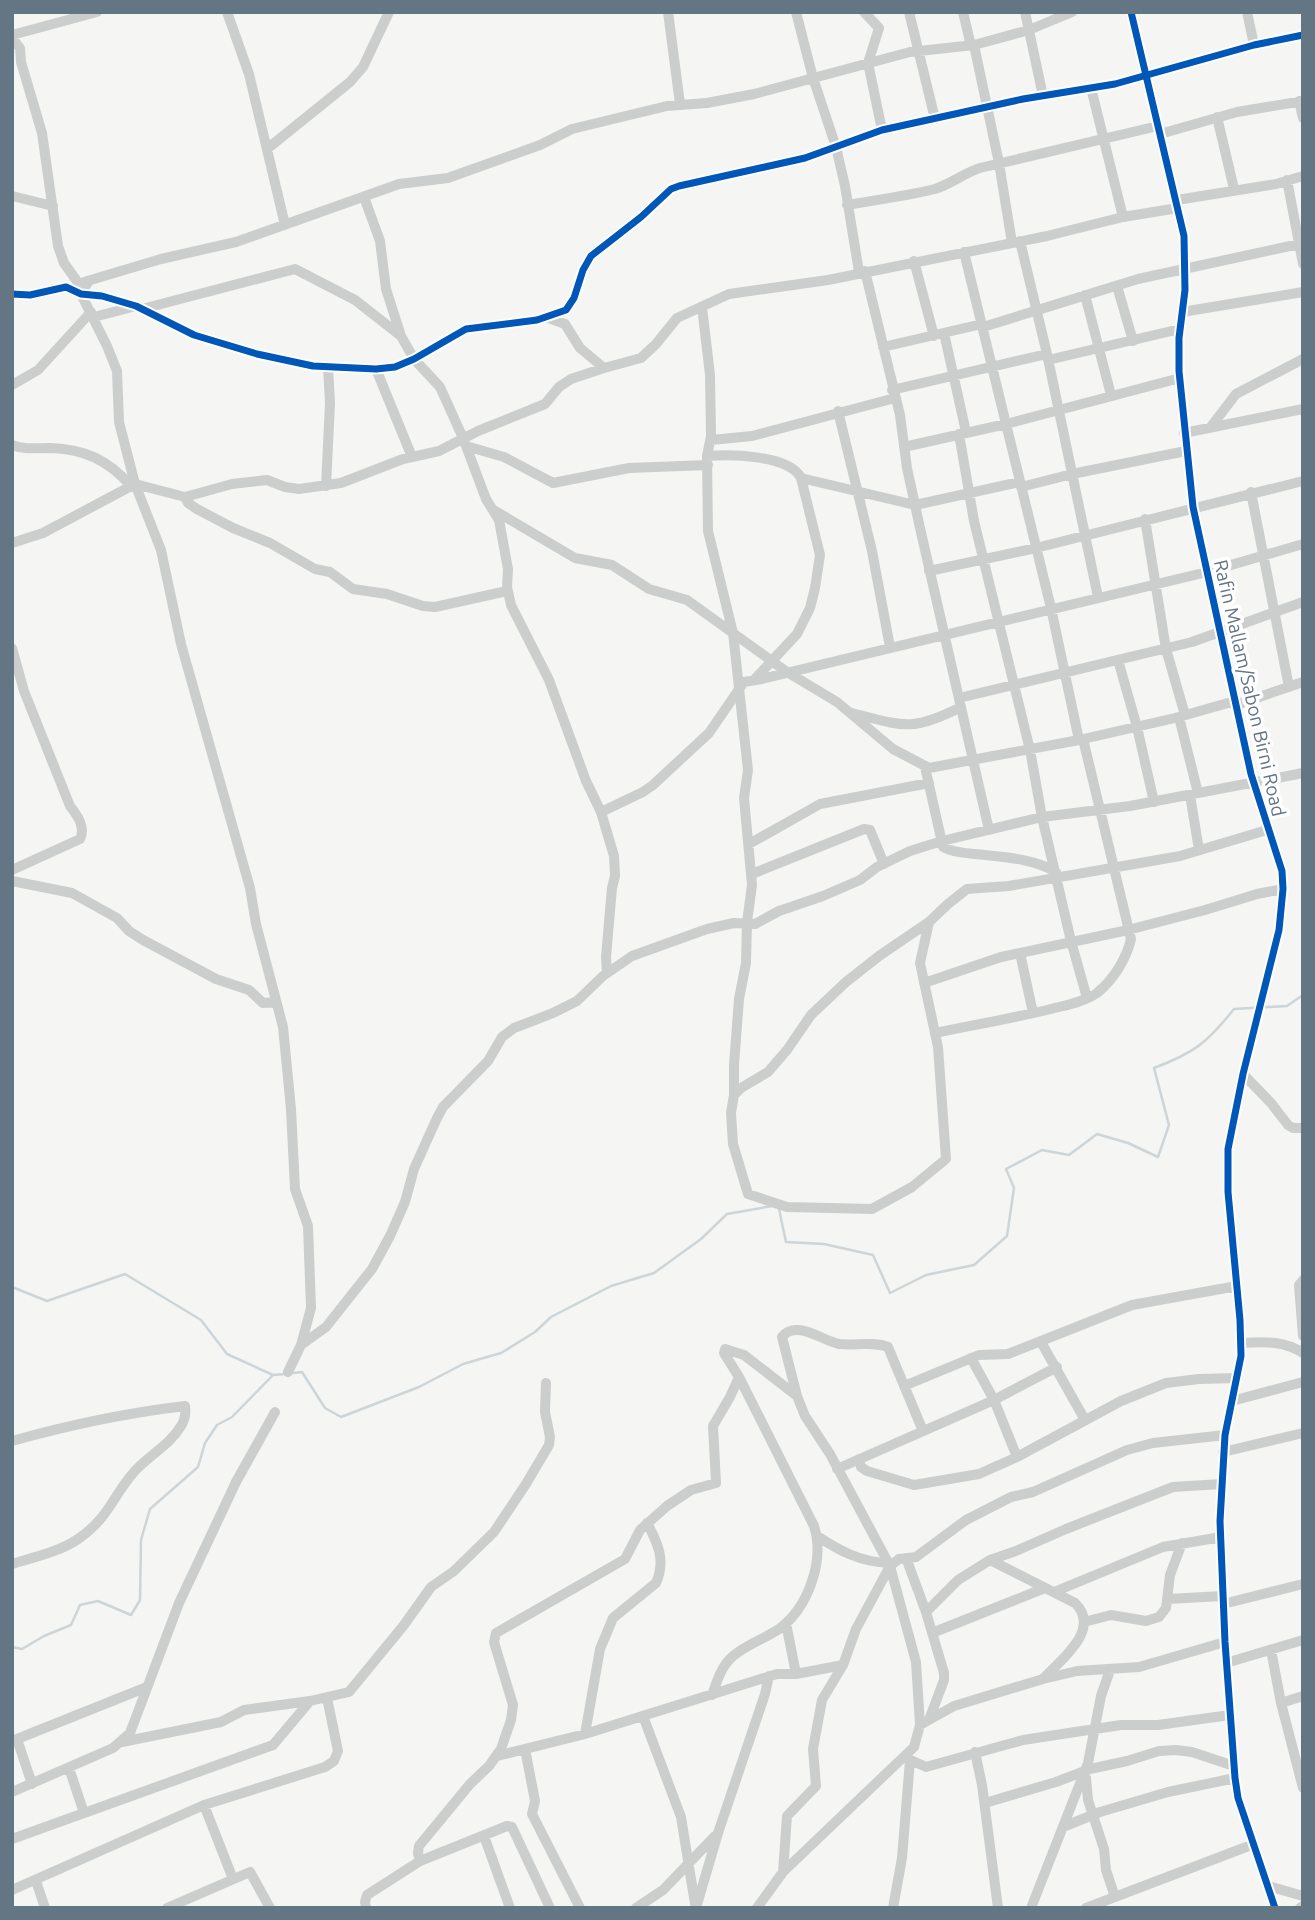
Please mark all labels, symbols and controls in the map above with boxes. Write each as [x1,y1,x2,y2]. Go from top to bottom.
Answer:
street label: Rafin Mallam/Sabon Birni Road [1210,558,1290,818]

